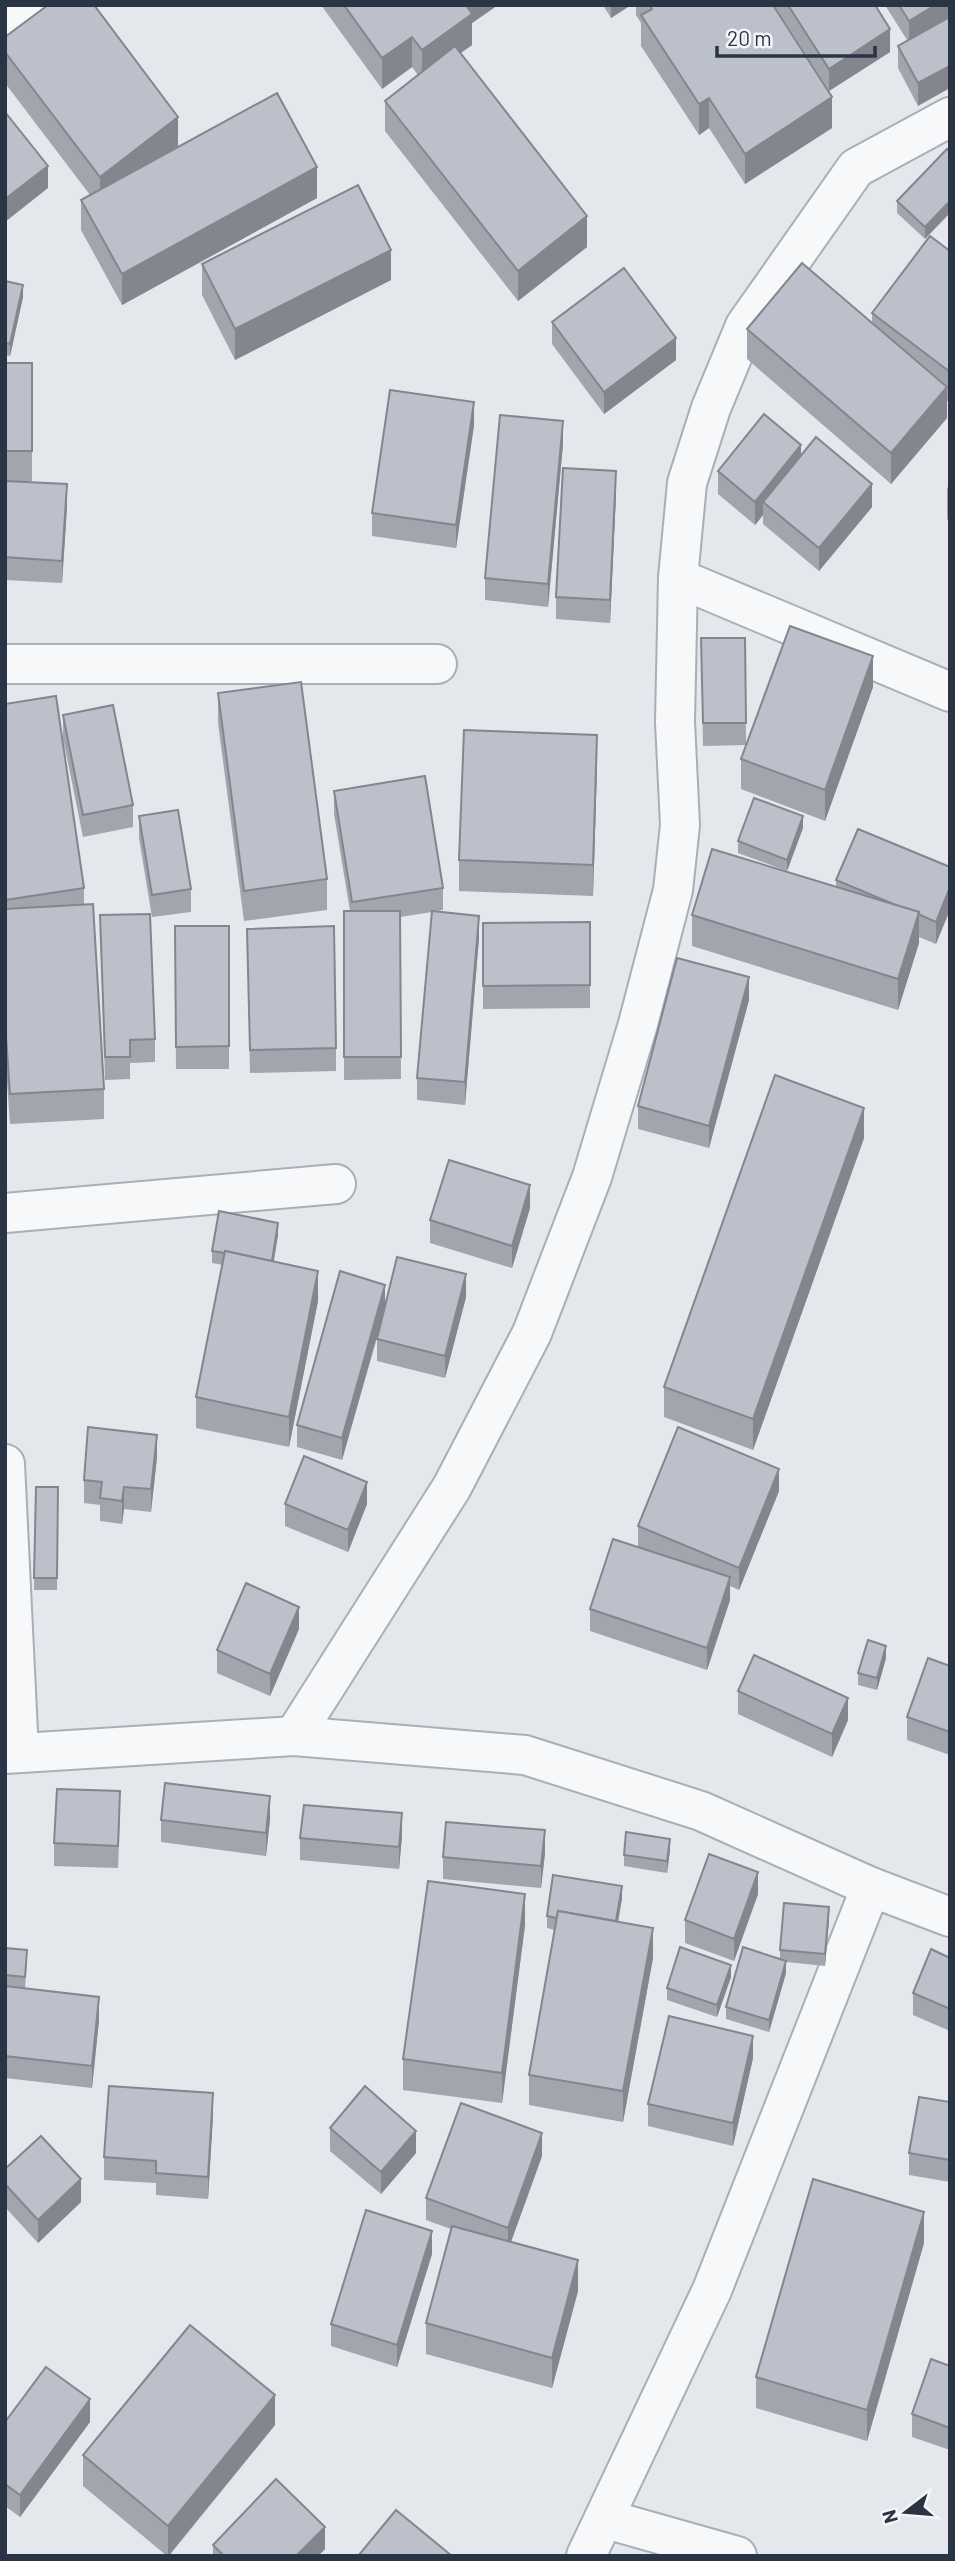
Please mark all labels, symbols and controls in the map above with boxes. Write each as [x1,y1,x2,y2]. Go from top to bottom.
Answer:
scale bar [717,14,874,58]
text: 20 m [727,25,772,50]
north arrow [871,2477,941,2547]
text: N [876,2508,902,2526]

